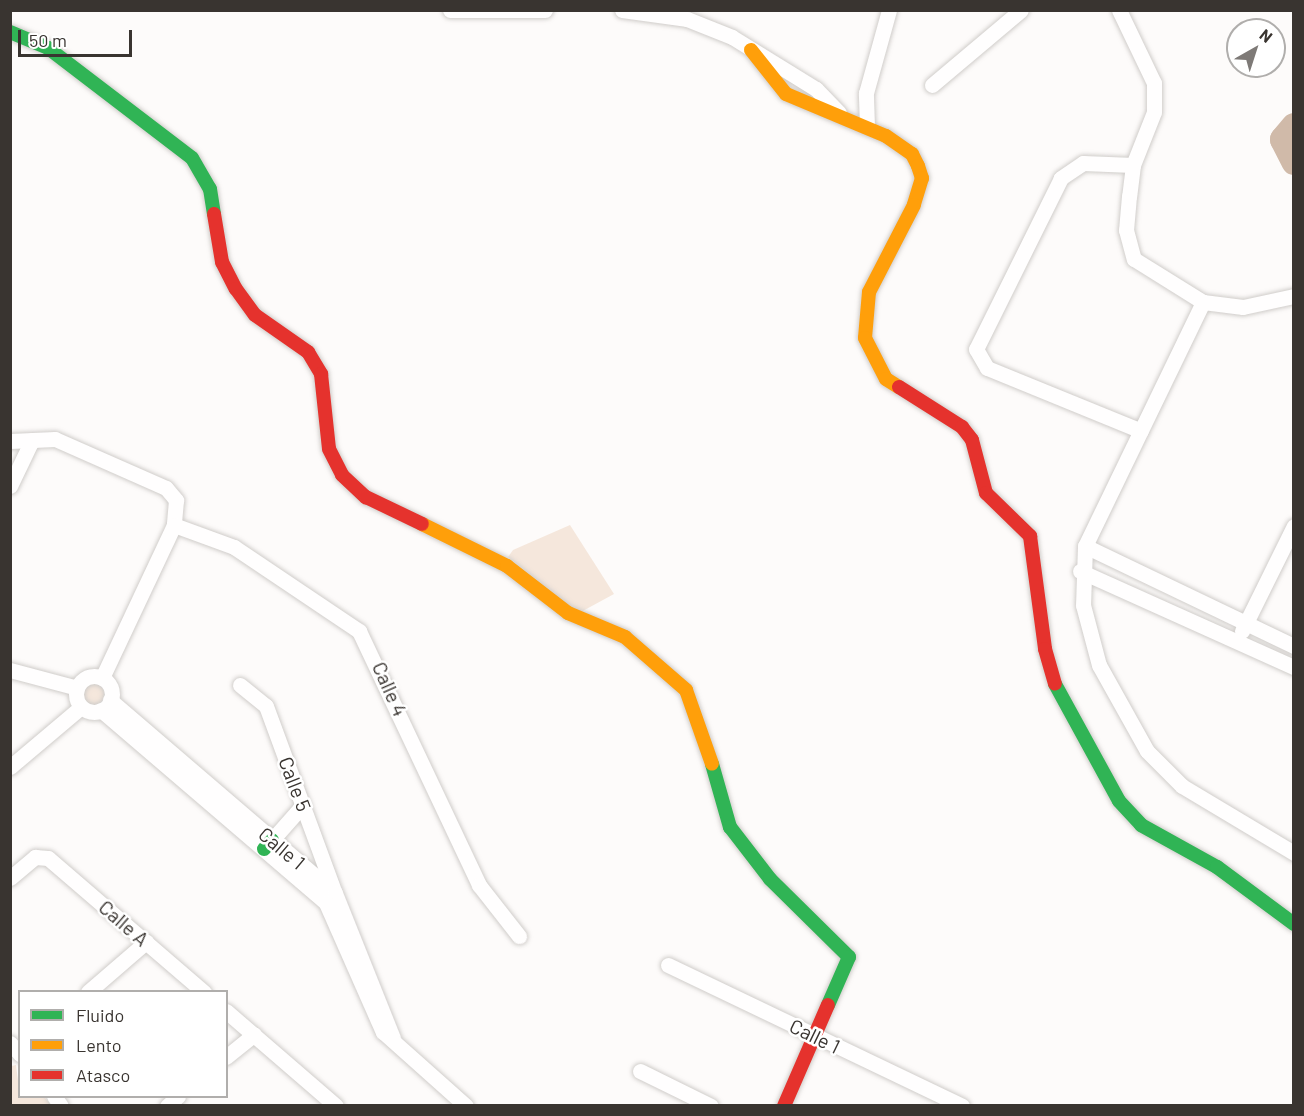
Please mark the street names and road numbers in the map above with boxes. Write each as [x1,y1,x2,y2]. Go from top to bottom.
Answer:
street label: Calle 4 [367,658,413,720]
street label: Calle 5 [274,753,316,815]
street label: Calle 1 [254,822,310,874]
street label: Calle A [94,895,154,951]
street label: Calle 1 [786,1014,844,1058]

